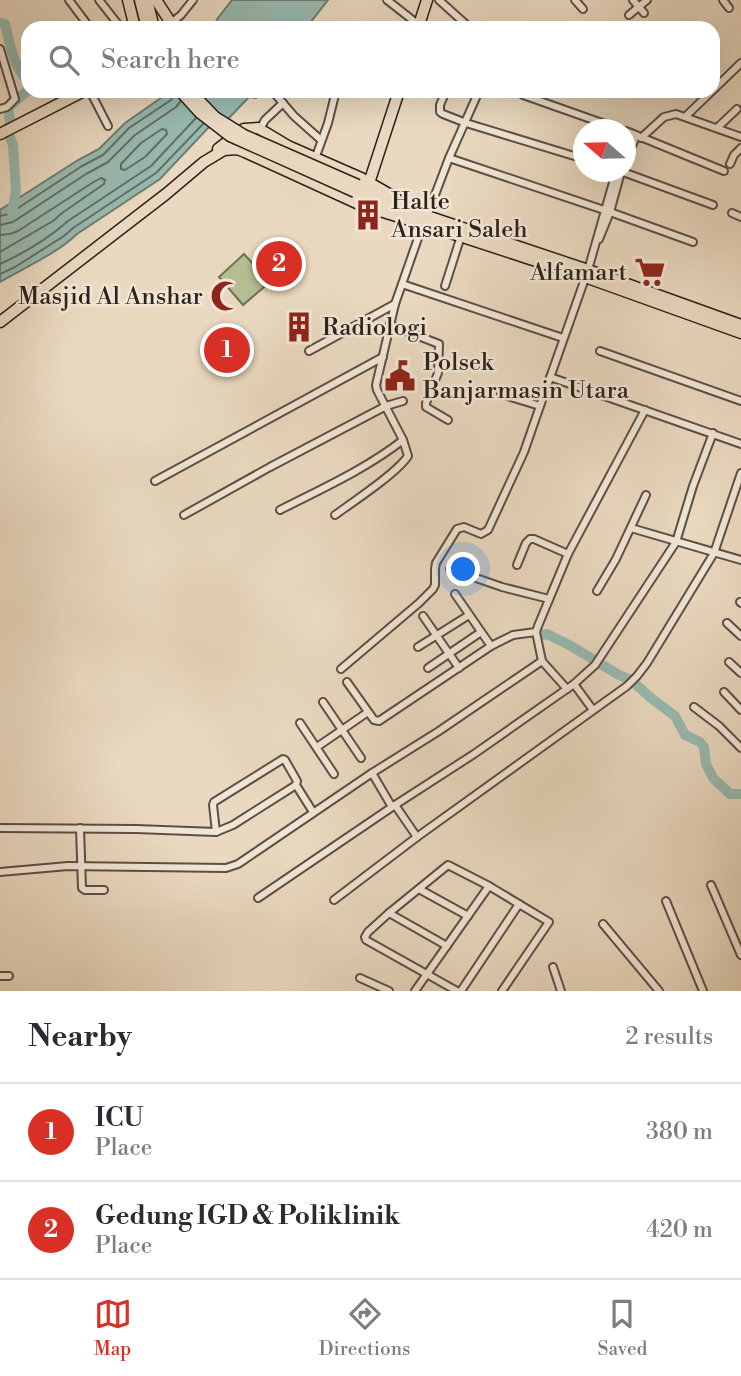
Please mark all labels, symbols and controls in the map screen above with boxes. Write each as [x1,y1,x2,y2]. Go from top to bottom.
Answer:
search box [21,21,720,98]
icon: search [45,41,83,79]
text: Search here [101,44,240,76]
north arrow [573,119,636,182]
place label: Halte Ansari Saleh [390,187,528,245]
building icon: Halte Ansari Saleh [351,198,385,232]
pin: 2 [256,238,302,290]
supermarket icon: Alfamart [633,255,667,289]
place label: Alfamart [529,258,627,288]
mosque icon: Masjid Al Anshar [209,279,243,313]
place label: Masjid Al Anshar [18,282,203,312]
building icon: Radiologi [282,310,316,344]
place label: Radiologi [322,313,427,343]
pin: 1 [204,324,250,376]
place label: Polsek Banjarmasin Utara [422,348,630,406]
public building icon: Polsek Banjarmasin Utara [383,359,417,393]
your location [446,552,480,586]
text: Nearby [28,1018,132,1056]
text: 2 results [626,1023,713,1051]
text: ICU [95,1102,144,1134]
text: 1 [45,1118,57,1146]
text: 380 m [646,1118,713,1146]
text: Place [95,1134,152,1162]
text: Gedung IGD & Poliklinik [95,1200,400,1232]
text: 2 [44,1216,58,1244]
text: 420 m [646,1216,713,1244]
text: Place [95,1232,152,1260]
tab: Map [94,1295,132,1361]
tab: Directions [319,1295,410,1361]
tab: Saved [598,1295,647,1361]

